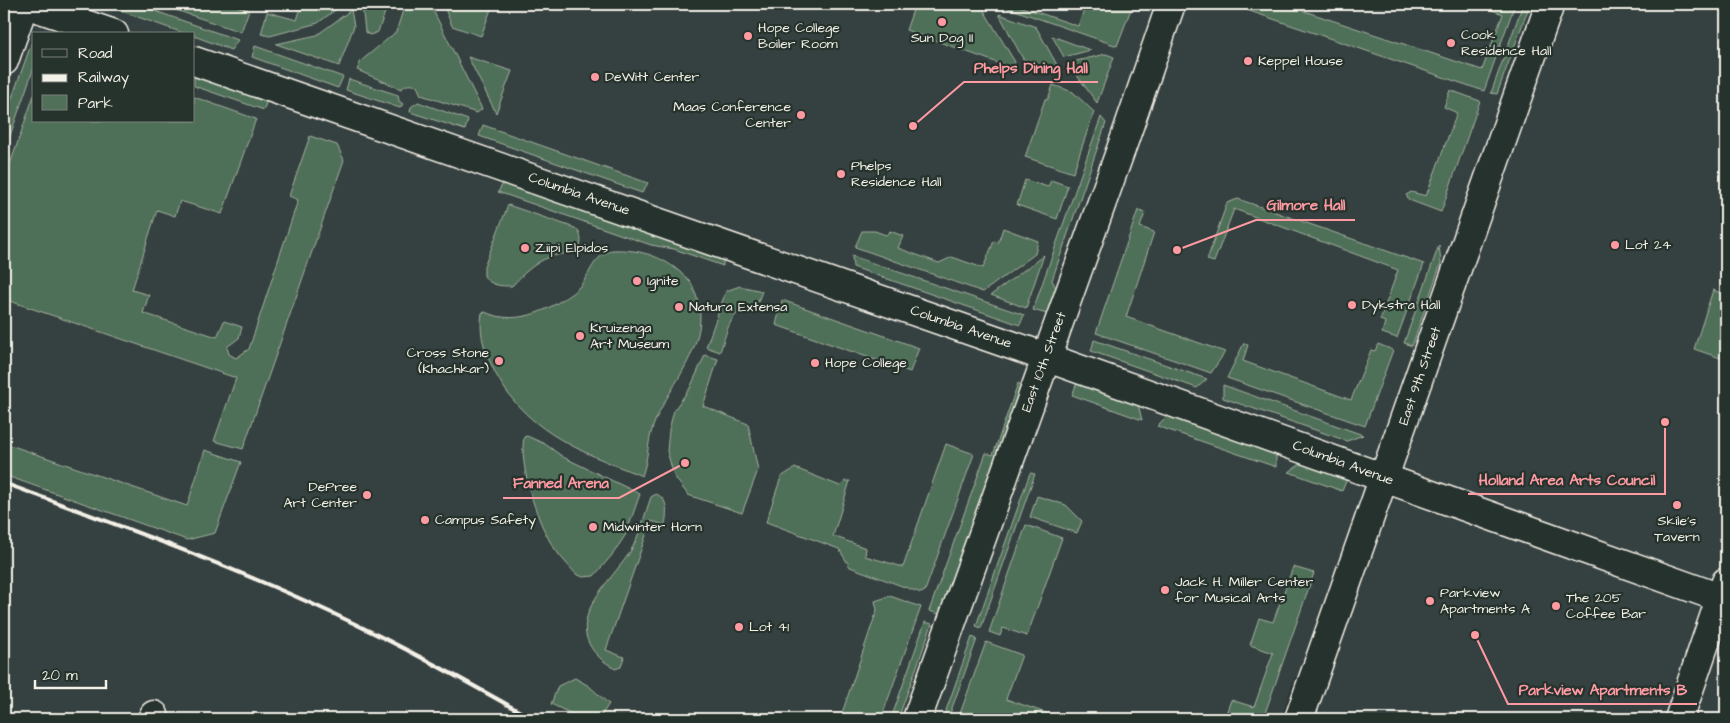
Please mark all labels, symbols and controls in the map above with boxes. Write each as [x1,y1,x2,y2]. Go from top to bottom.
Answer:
marker: Sun Dog II [936,16,948,28]
place label: Hope College Boiler Room [758,18,840,54]
place label: Cook Residence Hall [1461,25,1552,61]
place label: Sun Dog II [911,28,973,48]
marker: Hope College Boiler Room [742,30,754,42]
legend [32,32,195,122]
marker: Cook Residence Hall [1445,37,1457,49]
text: Road [78,43,113,64]
place label: Keppel House [1258,51,1344,71]
callout: Phelps Dining Hall [964,52,1098,82]
marker: Keppel House [1242,55,1254,67]
text: Phelps Dining Hall [974,58,1089,81]
text: Railway [78,67,129,89]
place label: DeWitt Center [605,67,700,87]
marker: DeWitt Center [589,71,601,83]
text: Park [78,93,113,114]
place label: Maas Conference Center [673,97,791,133]
marker: Maas Conference Center [795,109,807,121]
place label: Phelps Residence Hall [851,156,942,192]
street label: Columbia Avenue [526,167,633,221]
marker: Phelps Residence Hall [835,168,847,180]
callout: Gilmore Hall [1256,190,1355,220]
text: Gilmore Hall [1267,195,1346,216]
place label: Lot 24 [1625,235,1672,255]
place label: Ziipi Elpidos [535,238,608,258]
marker: Lot 24 [1609,239,1621,251]
marker: Ziipi Elpidos [519,242,531,254]
place label: Ignite [647,271,679,291]
marker: Ignite [631,275,643,287]
place label: Dykstra Hall [1362,295,1441,315]
place label: Natura Extensa [689,297,787,317]
marker: Dykstra Hall [1346,299,1358,311]
street label: Columbia Avenue [908,300,1015,354]
marker: Natura Extensa [673,301,685,313]
street label: East 10th Street [1017,309,1072,415]
place label: Kruizenga Art Museum [590,318,669,354]
street label: East 9th Street [1394,324,1446,428]
marker: Kruizenga Art Museum [574,330,586,342]
place label: Cross Stone (Khachkar) [407,343,489,379]
place label: Hope College [825,353,907,373]
marker: Cross Stone (Khachkar) [493,355,505,367]
marker: Hope College [809,357,821,369]
street label: Columbia Avenue [1290,435,1397,491]
callout: Holland Area Arts Council [1468,464,1665,494]
callout: Fanned Arena [503,468,619,498]
text: Holland Area Arts Council [1479,470,1656,491]
text: Fanned Arena [513,473,609,494]
place label: DePree Art Center [284,477,357,513]
marker: DePree Art Center [361,489,373,501]
marker: Skile’s Tavern [1671,499,1683,511]
place label: Campus Safety [435,510,536,530]
place label: Skile’s Tavern [1654,511,1700,547]
marker: Campus Safety [419,514,431,526]
place label: Midwinter Horn [603,517,702,537]
marker: Midwinter Horn [587,521,599,533]
place label: Jack H. Miller Center for Musical Arts [1175,572,1313,608]
place label: Parkview Apartments A [1440,583,1530,619]
marker: Jack H. Miller Center for Musical Arts [1159,584,1171,596]
place label: The 205 Coffee Bar [1566,588,1646,624]
marker: Parkview Apartments A [1424,595,1436,607]
marker: The 205 Coffee Bar [1550,600,1562,612]
place label: Lot 41 [749,617,789,637]
marker: Lot 41 [733,621,745,633]
scale bar [35,658,106,690]
text: 20 m [42,665,78,686]
callout: Parkview Apartments B [1508,674,1697,704]
text: Parkview Apartments B [1519,680,1688,701]

